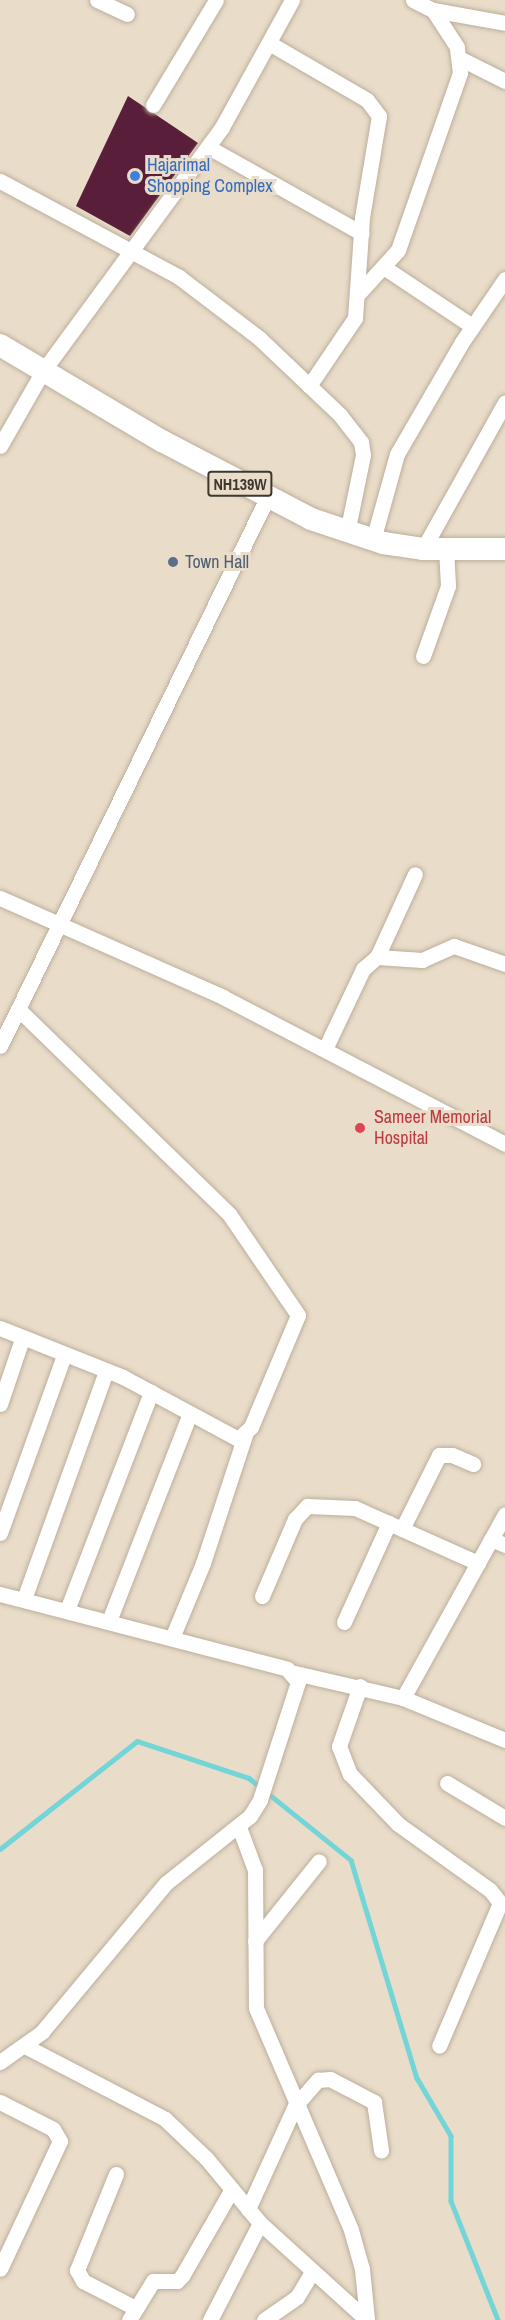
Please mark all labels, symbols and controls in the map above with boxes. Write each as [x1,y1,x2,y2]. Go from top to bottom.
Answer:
place label: Hajarimal Shopping Complex [147,155,273,198]
marker: Hajarimal Shopping Complex [128,169,142,183]
road number: NH139W [207,471,273,497]
place label: Town Hall [185,551,249,573]
marker: Town Hall [166,555,180,569]
place label: Sameer Memorial Hospital [374,1107,491,1150]
marker: Sameer Memorial Hospital [351,1119,369,1137]

